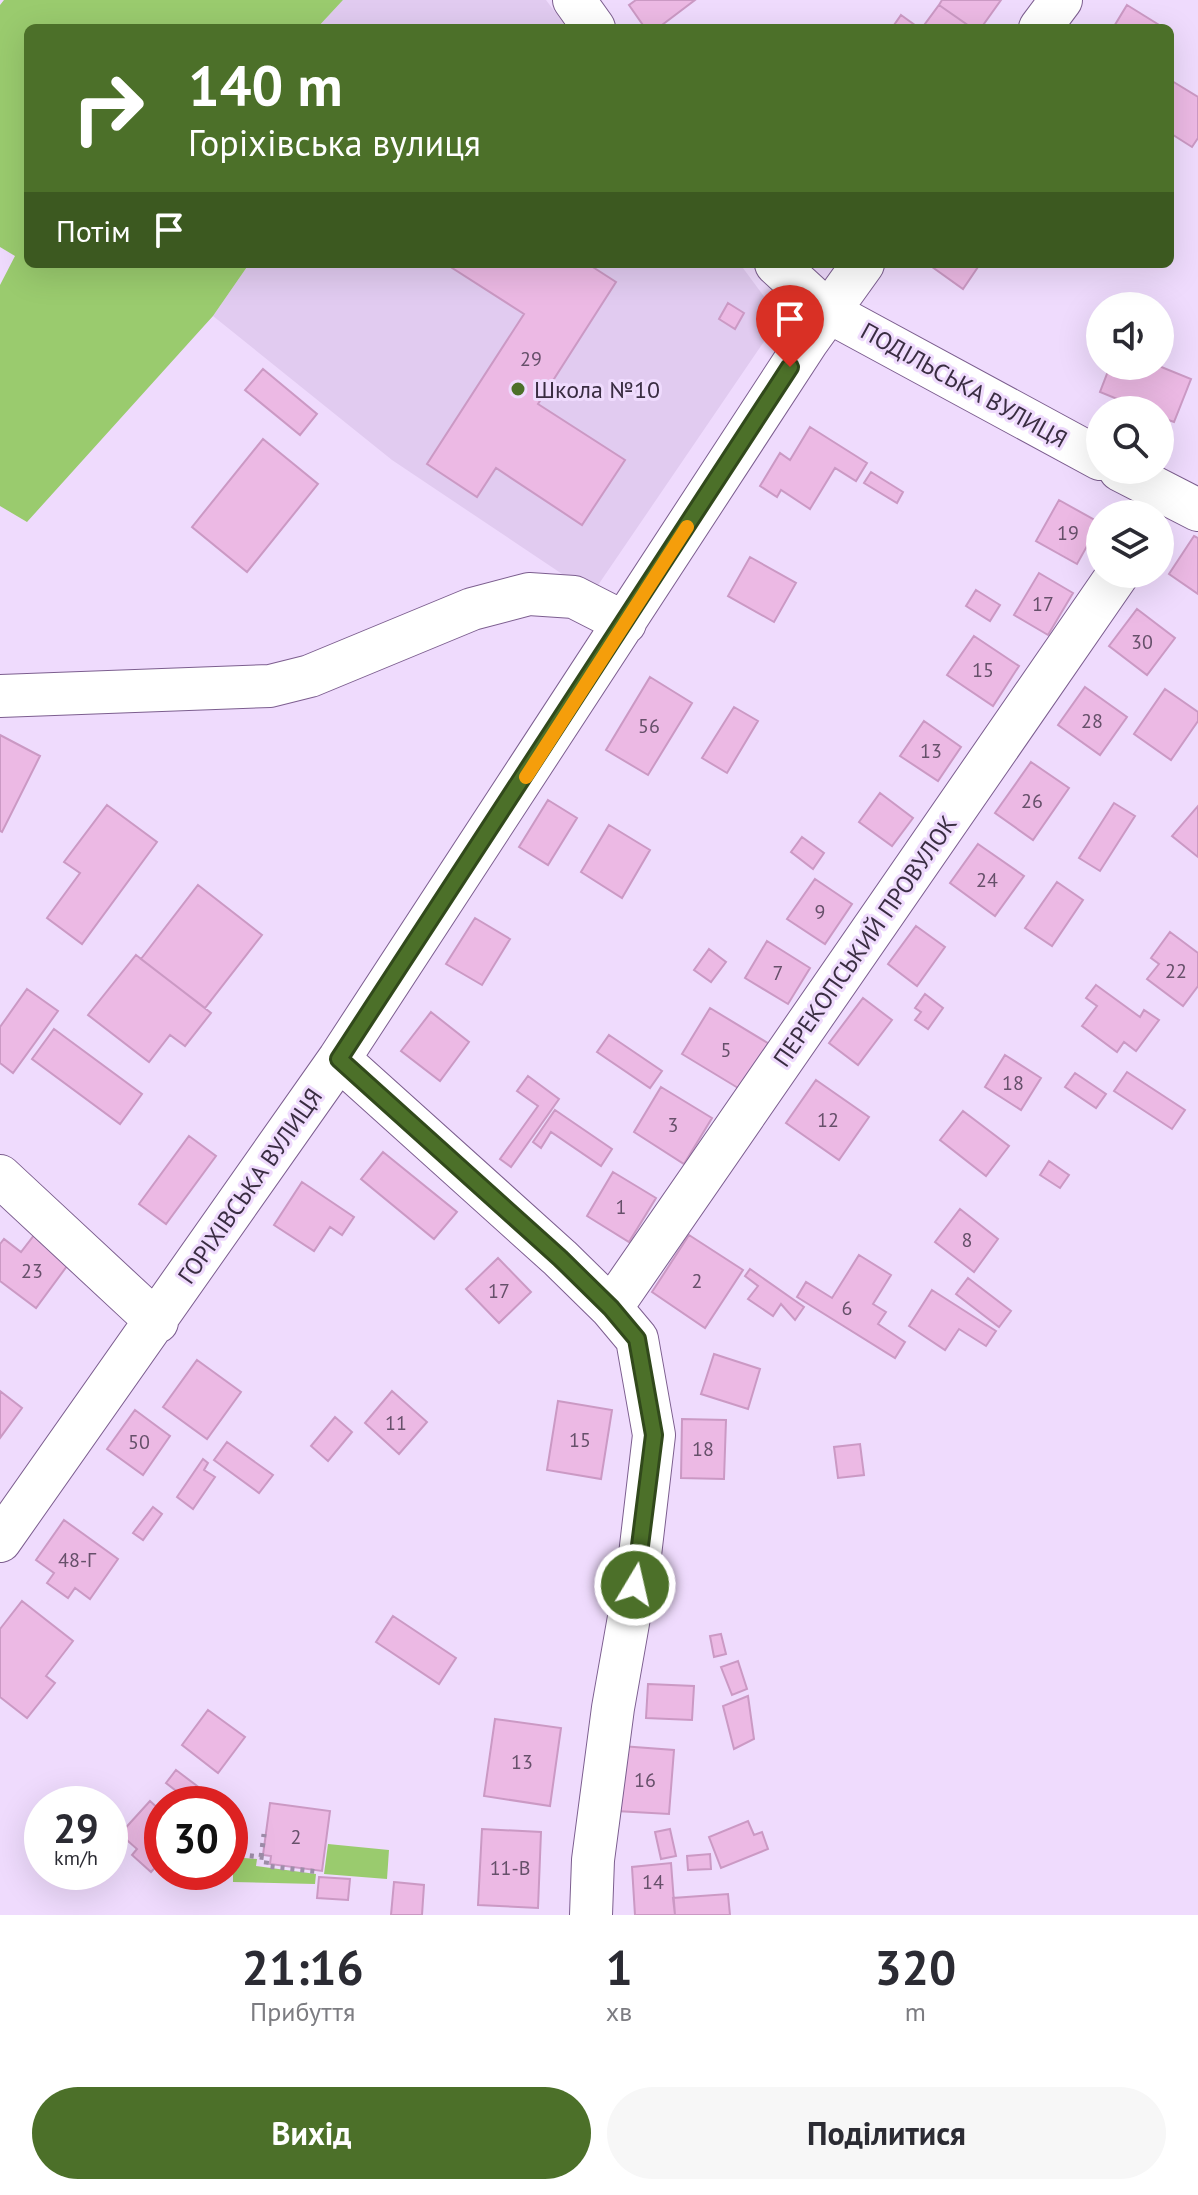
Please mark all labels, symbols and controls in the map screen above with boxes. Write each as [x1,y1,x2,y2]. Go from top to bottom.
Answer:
text: 140 m [188,49,343,121]
icon: right [56,56,160,160]
text: Горіхівська вулиця [188,119,481,166]
icon: arrive [147,208,191,252]
text: Потім [56,211,131,250]
pin [756,285,824,367]
map controls [1086,292,1174,588]
button: sound [1086,292,1174,380]
icon: arrive [768,297,812,341]
street label: ПОДІЛЬСЬКА ВУЛИЦЯ [855,315,1073,455]
house number: 29 [520,346,542,372]
place label: Школа №10 [534,374,660,405]
marker: Школа №10 [509,380,527,398]
button: search [1086,396,1174,484]
button: layers [1086,500,1174,588]
house number: 19 [1057,520,1079,546]
house number: 17 [1032,591,1054,617]
house number: 30 [1131,629,1153,655]
house number: 15 [972,657,994,683]
house number: 28 [1081,708,1103,734]
house number: 56 [638,713,660,739]
house number: 13 [920,738,942,764]
house number: 26 [1021,788,1043,814]
street label: ПЕРЕКОПСЬКИЙ ПРОВУЛОК [766,809,964,1073]
house number: 24 [976,867,998,893]
house number: 9 [815,899,825,925]
house number: 22 [1165,958,1187,984]
house number: 7 [773,960,783,986]
house number: 5 [721,1037,731,1063]
house number: 18 [1002,1070,1024,1096]
street label: ГОРІХІВСЬКА ВУЛИЦЯ [171,1082,329,1290]
house number: 12 [817,1107,839,1133]
house number: 3 [668,1112,678,1138]
house number: 1 [616,1194,626,1220]
house number: 8 [962,1227,972,1253]
house number: 23 [21,1258,43,1284]
house number: 2 [692,1268,702,1294]
house number: 17 [488,1278,510,1304]
house number: 6 [842,1295,852,1321]
house number: 11 [385,1410,407,1436]
house number: 15 [569,1427,591,1453]
house number: 50 [128,1429,150,1455]
house number: 18 [692,1436,714,1462]
position arrow [593,1543,677,1627]
house number: 48-Г [58,1547,97,1573]
house number: 13 [511,1749,533,1775]
house number: 16 [634,1767,656,1793]
speed limit sign: 30 [144,1786,248,1890]
text: 29 [53,1802,99,1854]
house number: 2 [291,1824,301,1850]
text: km/h [54,1845,98,1871]
house number: 11-В [490,1855,530,1881]
house number: 14 [642,1869,664,1895]
text: 21:16 [242,1936,364,1998]
text: 1 [605,1936,633,1998]
text: 320 [874,1936,956,1998]
text: Прибуття [250,1995,355,2028]
text: хв [606,1995,632,2028]
text: m [905,1995,926,2028]
button: Вихід [32,2087,591,2179]
button: Поділитися [607,2087,1166,2179]

